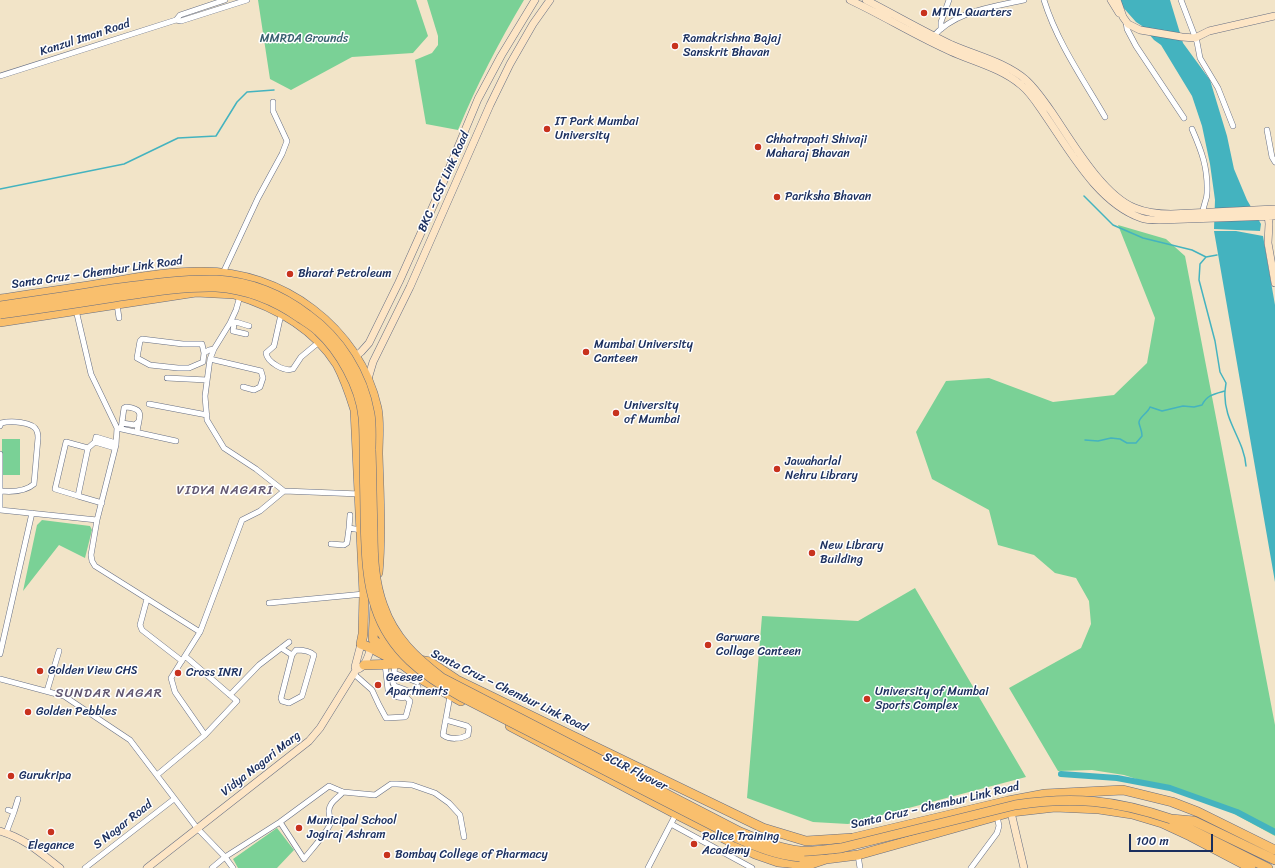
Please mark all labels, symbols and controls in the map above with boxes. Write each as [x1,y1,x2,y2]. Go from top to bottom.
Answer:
place label: MTNL Quarters [932,6,1012,20]
marker: MTNL Quarters [919,8,929,18]
street label: Kanzul Iman Road [38,17,132,59]
park label: MMRDA Grounds [260,32,348,46]
place label: Ramakrishna Bajaj Sanskrit Bhavan [683,32,781,60]
marker: Ramakrishna Bajaj Sanskrit Bhavan [670,41,680,51]
place label: IT Park Mumbai University [555,115,638,143]
marker: IT Park Mumbai University [542,124,552,134]
street label: BKC - CST Link Road [415,130,473,234]
place label: Chhatrapati Shivaji Maharaj Bhavan [766,133,867,161]
marker: Chhatrapati Shivaji Maharaj Bhavan [753,142,763,152]
place label: Pariksha Bhavan [785,190,871,204]
marker: Pariksha Bhavan [772,192,782,202]
street label: Santa Cruz – Chembur Link Road [11,254,183,292]
place label: Bharat Petroleum [298,267,391,281]
marker: Bharat Petroleum [285,269,295,279]
place label: Mumbai University Canteen [594,338,693,366]
marker: Mumbai University Canteen [581,347,591,357]
place label: University of Mumbai [624,399,680,427]
marker: University of Mumbai [611,408,621,418]
place label: Jawaharlal Nehru Library [785,455,858,483]
marker: Jawaharlal Nehru Library [772,464,782,474]
district label: VIDYA NAGARI [177,483,273,499]
place label: New Library Building [820,539,883,567]
marker: New Library Building [807,548,817,558]
place label: Garware Collage Canteen [716,631,801,659]
marker: Garware Collage Canteen [703,640,713,650]
street label: Santa Cruz – Chembur Link Road [428,647,590,735]
place label: Golden View CHS [48,664,138,678]
marker: Golden View CHS [35,666,45,676]
place label: Cross INRI [186,666,242,680]
marker: Cross INRI [173,668,183,678]
place label: Geesee Apartments [386,671,448,699]
marker: Geesee Apartments [373,680,383,690]
place label: University of Mumbai Sports Complex [875,685,988,713]
district label: SUNDAR NAGAR [55,686,163,702]
marker: University of Mumbai Sports Complex [862,694,872,704]
place label: Golden Pebbles [36,705,117,719]
marker: Golden Pebbles [23,707,33,717]
street label: Vidya Nagari Marg [218,729,304,799]
street label: SCLR Flyover [601,750,669,794]
place label: Gurukripa [19,769,71,783]
marker: Gurukripa [6,771,16,781]
street label: Santa Cruz – Chembur Link Road [849,780,1021,832]
street label: S Nagar Road [91,798,155,852]
place label: Municipal School Jogiraj Ashram [307,814,397,842]
marker: Municipal School Jogiraj Ashram [294,823,304,833]
scale bar [1131,826,1215,852]
marker: Elegance [46,827,56,837]
place label: Police Training Academy [702,830,779,858]
text: 100 m [1136,830,1169,852]
place label: Elegance [28,839,74,853]
marker: Police Training Academy [689,839,699,849]
place label: Bombay College of Pharmacy [395,848,548,862]
marker: Bombay College of Pharmacy [382,850,392,860]

